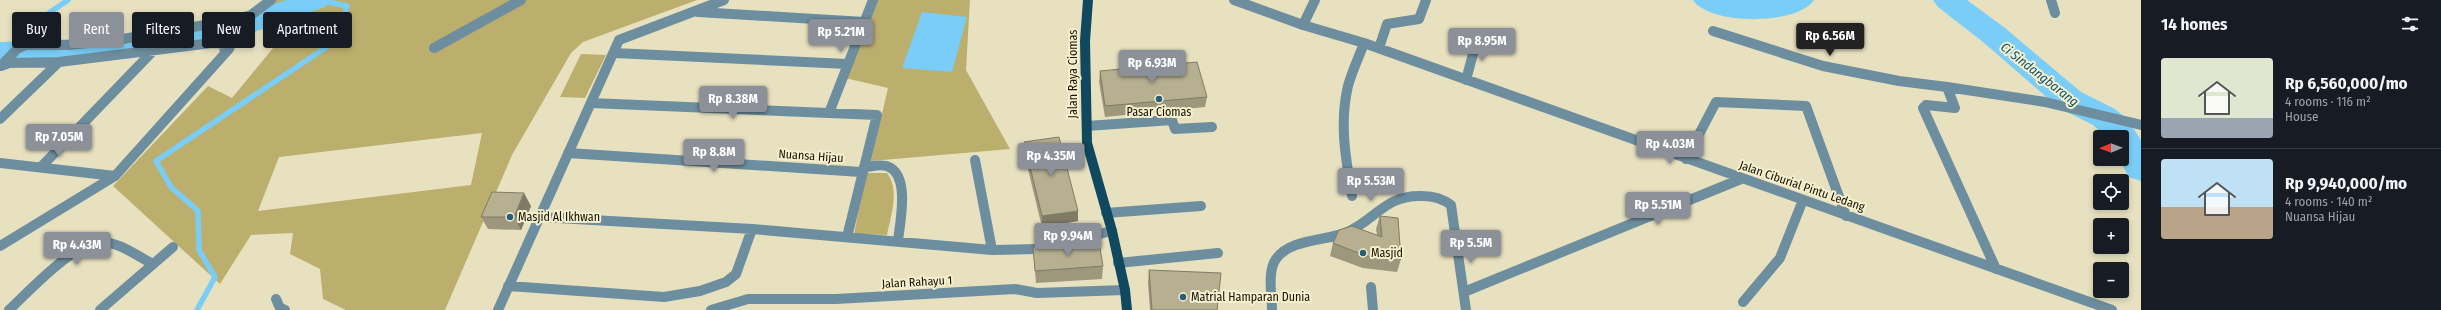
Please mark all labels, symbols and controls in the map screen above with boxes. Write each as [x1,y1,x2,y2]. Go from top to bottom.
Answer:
chip: Buy [12,12,61,48]
chip: Rent [69,12,124,48]
chip: Filters [132,12,194,48]
chip: New [202,12,255,48]
chip: Apartment [263,12,352,48]
icon: filters [2399,13,2421,35]
text: 14 homes [2161,14,2228,35]
pin: Rp 5.21M [800,19,882,53]
pin: Rp 6.56M [1789,23,1871,57]
text: Rp 5.21M [817,24,865,39]
pin: Rp 8.95M [1441,28,1523,62]
text: Rp 6.56M [1805,28,1855,43]
street label: Jalan Raya Ciomas [1066,30,1080,118]
text: Rp 8.95M [1457,33,1507,48]
water label: Ci Sindangbarang [1998,39,2082,110]
pin: Rp 6.93M [1111,50,1193,84]
text: Rp 6.93M [1128,55,1176,70]
text: Rp 6,560,000/mo [2285,73,2408,94]
icon: home [2193,74,2241,122]
pin: Rp 8.38M [692,86,774,120]
text: Rp 8.38M [708,91,758,106]
marker: Pasar Ciomas [1154,94,1164,104]
text: 4 rooms · 116 m² [2285,94,2371,109]
place label: Pasar Ciomas [1127,105,1191,119]
text: House [2285,109,2319,124]
pin: Rp 7.05M [18,124,100,158]
text: Rp 7.05M [35,129,83,144]
north arrow [2093,130,2129,166]
map controls [2093,130,2129,298]
pin: Rp 4.03M [1629,131,1711,165]
text: Rp 4.03M [1645,136,1695,151]
pin: Rp 8.8M [677,139,751,173]
pin: Rp 4.35M [1010,143,1092,177]
text: Rp 8.8M [692,144,736,159]
street label: Nuansa Hijau [778,147,844,165]
text: Rp 4.35M [1027,148,1075,163]
street label: Jalan Ciburial Pintu Ledang [1737,158,1867,214]
pin: Rp 5.53M [1330,168,1412,202]
text: Rp 5.53M [1347,173,1395,188]
text: Rp 9,940,000/mo [2285,173,2407,194]
button: locate [2093,174,2129,210]
icon: home [2193,175,2241,223]
pin: Rp 5.51M [1617,192,1699,226]
text: 4 rooms · 140 m² [2285,194,2372,209]
text: Rp 5.51M [1634,197,1682,212]
text: Nuansa Hijau [2285,209,2355,224]
place label: Masjid Al Ikhwan [518,210,600,224]
marker: Masjid Al Ikhwan [505,212,515,222]
button: + [2093,218,2129,254]
pin: Rp 9.94M [1027,223,1109,257]
text: Rp 9.94M [1043,228,1093,243]
pin: Rp 5.5M [1434,230,1508,264]
pin: Rp 4.43M [36,232,118,266]
text: Rp 5.5M [1450,235,1492,250]
text: Rp 4.43M [53,237,101,252]
place label: Masjid [1371,246,1403,260]
marker: Masjid [1358,248,1368,258]
button: − [2093,262,2129,298]
street label: Jalan Rahayu 1 [881,273,953,291]
place label: Matrial Hamparan Dunia [1191,290,1310,304]
marker: Matrial Hamparan Dunia [1178,292,1188,302]

